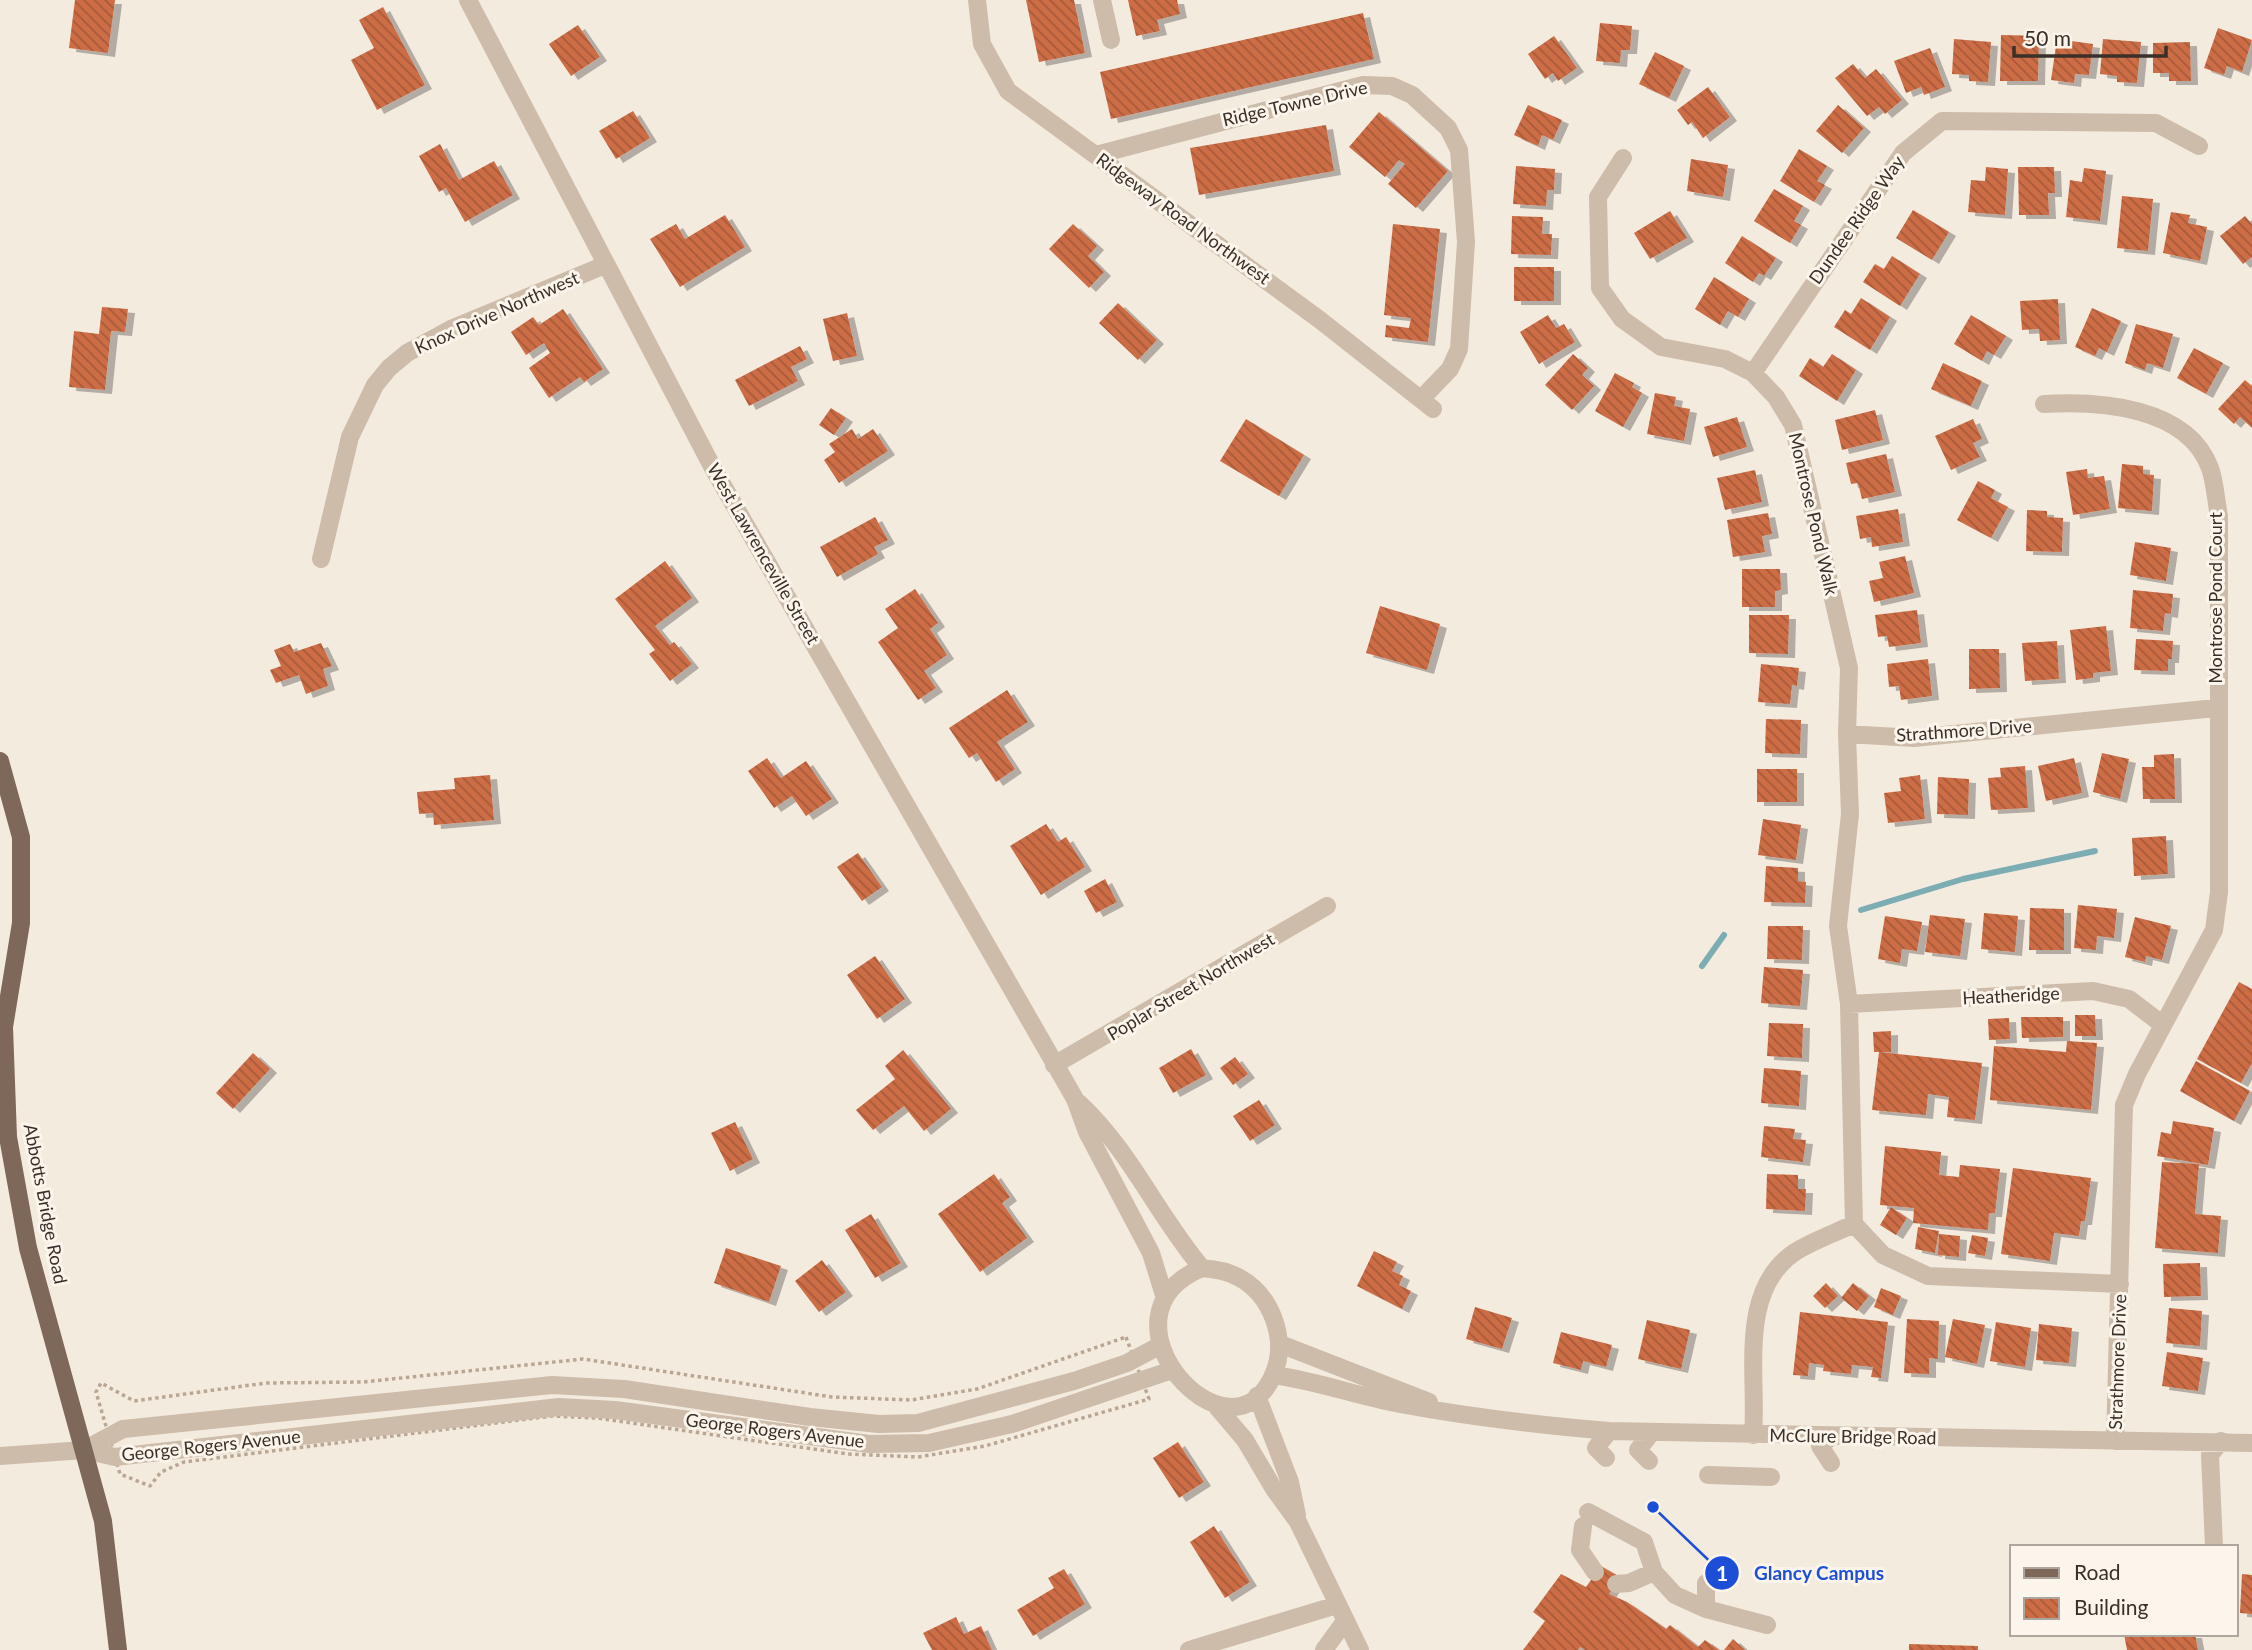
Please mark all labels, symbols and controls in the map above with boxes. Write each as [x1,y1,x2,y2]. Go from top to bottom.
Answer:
scale bar [2014,14,2166,58]
text: 50 m [2024,25,2071,50]
street label: Ridge Towne Drive [1220,76,1369,130]
street label: Ridgeway Road Northwest [1092,148,1275,289]
street label: Dundee Ridge Way [1804,150,1909,288]
street label: Knox Drive Northwest [411,266,583,358]
street label: Montrose Pond Walk [1785,430,1844,598]
street label: West Lawrenceville Street [703,459,825,648]
street label: Montrose Pond Court [2204,512,2226,684]
street label: Strathmore Drive [1895,714,2032,746]
street label: Poplar Street Northwest [1103,927,1278,1045]
street label: Heatheridge [1962,981,2060,1009]
street label: Abbotts Bridge Road [20,1122,72,1286]
street label: Strathmore Drive [2104,1294,2130,1430]
street label: George Rogers Avenue [685,1408,866,1452]
street label: McClure Bridge Road [1769,1424,1937,1448]
street label: George Rogers Avenue [120,1425,301,1465]
legend [2010,1545,2238,1636]
callout: Glancy Campus [1704,1553,1898,1593]
text: Road [2074,1559,2121,1584]
text: 1 [1716,1560,1728,1585]
text: Glancy Campus [1754,1561,1884,1584]
text: Building [2074,1594,2149,1619]

